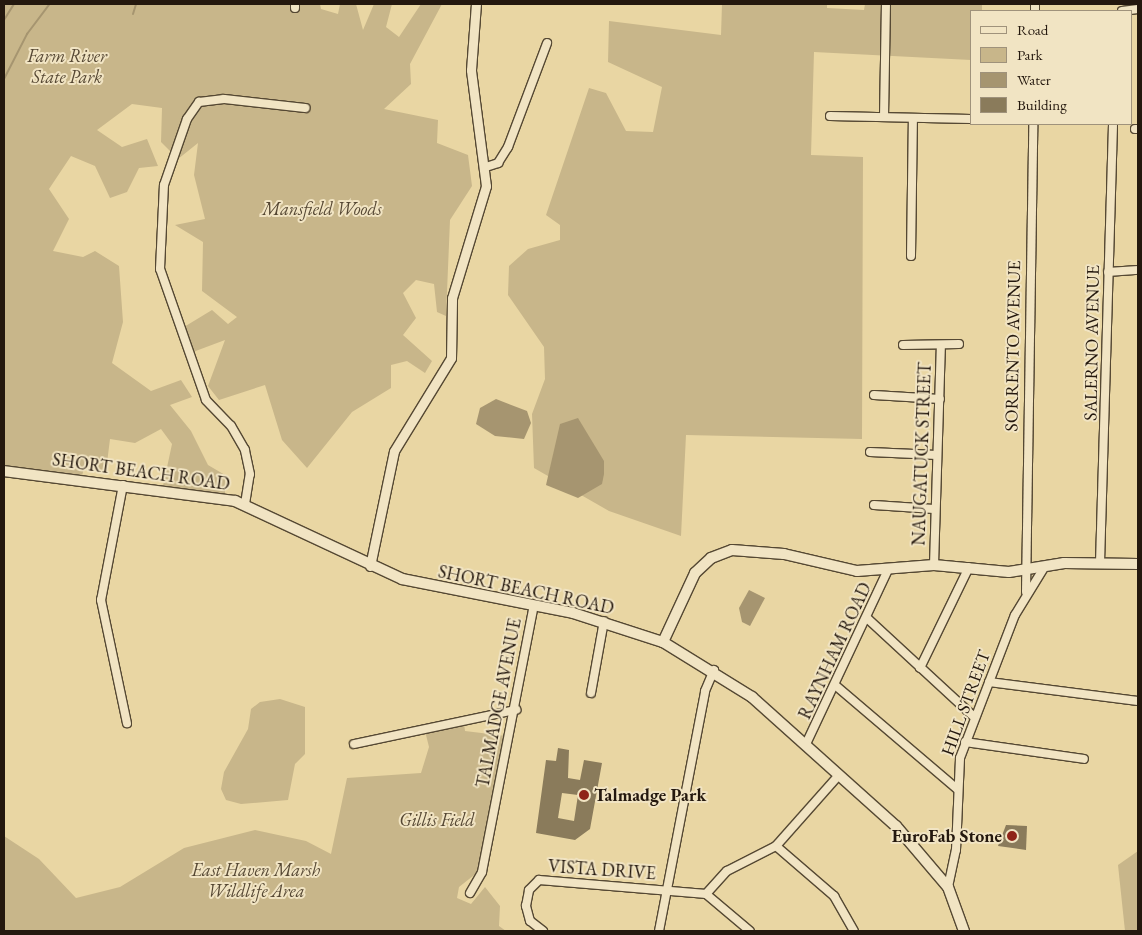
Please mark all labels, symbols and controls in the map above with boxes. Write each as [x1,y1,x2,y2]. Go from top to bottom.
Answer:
legend [970,10,1132,125]
text: Road [1017,20,1048,39]
text: Park [1017,45,1043,64]
park label: Farm River State Park [27,46,107,88]
text: Water [1017,70,1051,89]
text: Building [1017,95,1067,114]
park label: Mansfield Woods [262,198,382,220]
street label: SORRENTO AVENUE [1001,260,1025,432]
street label: SALERNO AVENUE [1080,265,1104,421]
street label: NAUGATUCK STREET [908,362,936,546]
street label: SHORT BEACH ROAD [51,449,231,495]
street label: SHORT BEACH ROAD [436,561,616,619]
street label: RAYNHAM ROAD [794,579,876,723]
street label: TALMADGE AVENUE [472,616,526,790]
street label: HILL STREET [937,647,995,759]
place label: Talmadge Park [594,784,706,806]
marker: Talmadge Park [578,789,590,801]
park label: Gillis Field [399,809,475,831]
place label: EuroFab Stone [892,825,1002,847]
marker: EuroFab Stone [1006,830,1018,842]
street label: VISTA DRIVE [547,855,657,885]
park label: East Haven Marsh Wildlife Area [192,860,320,902]

